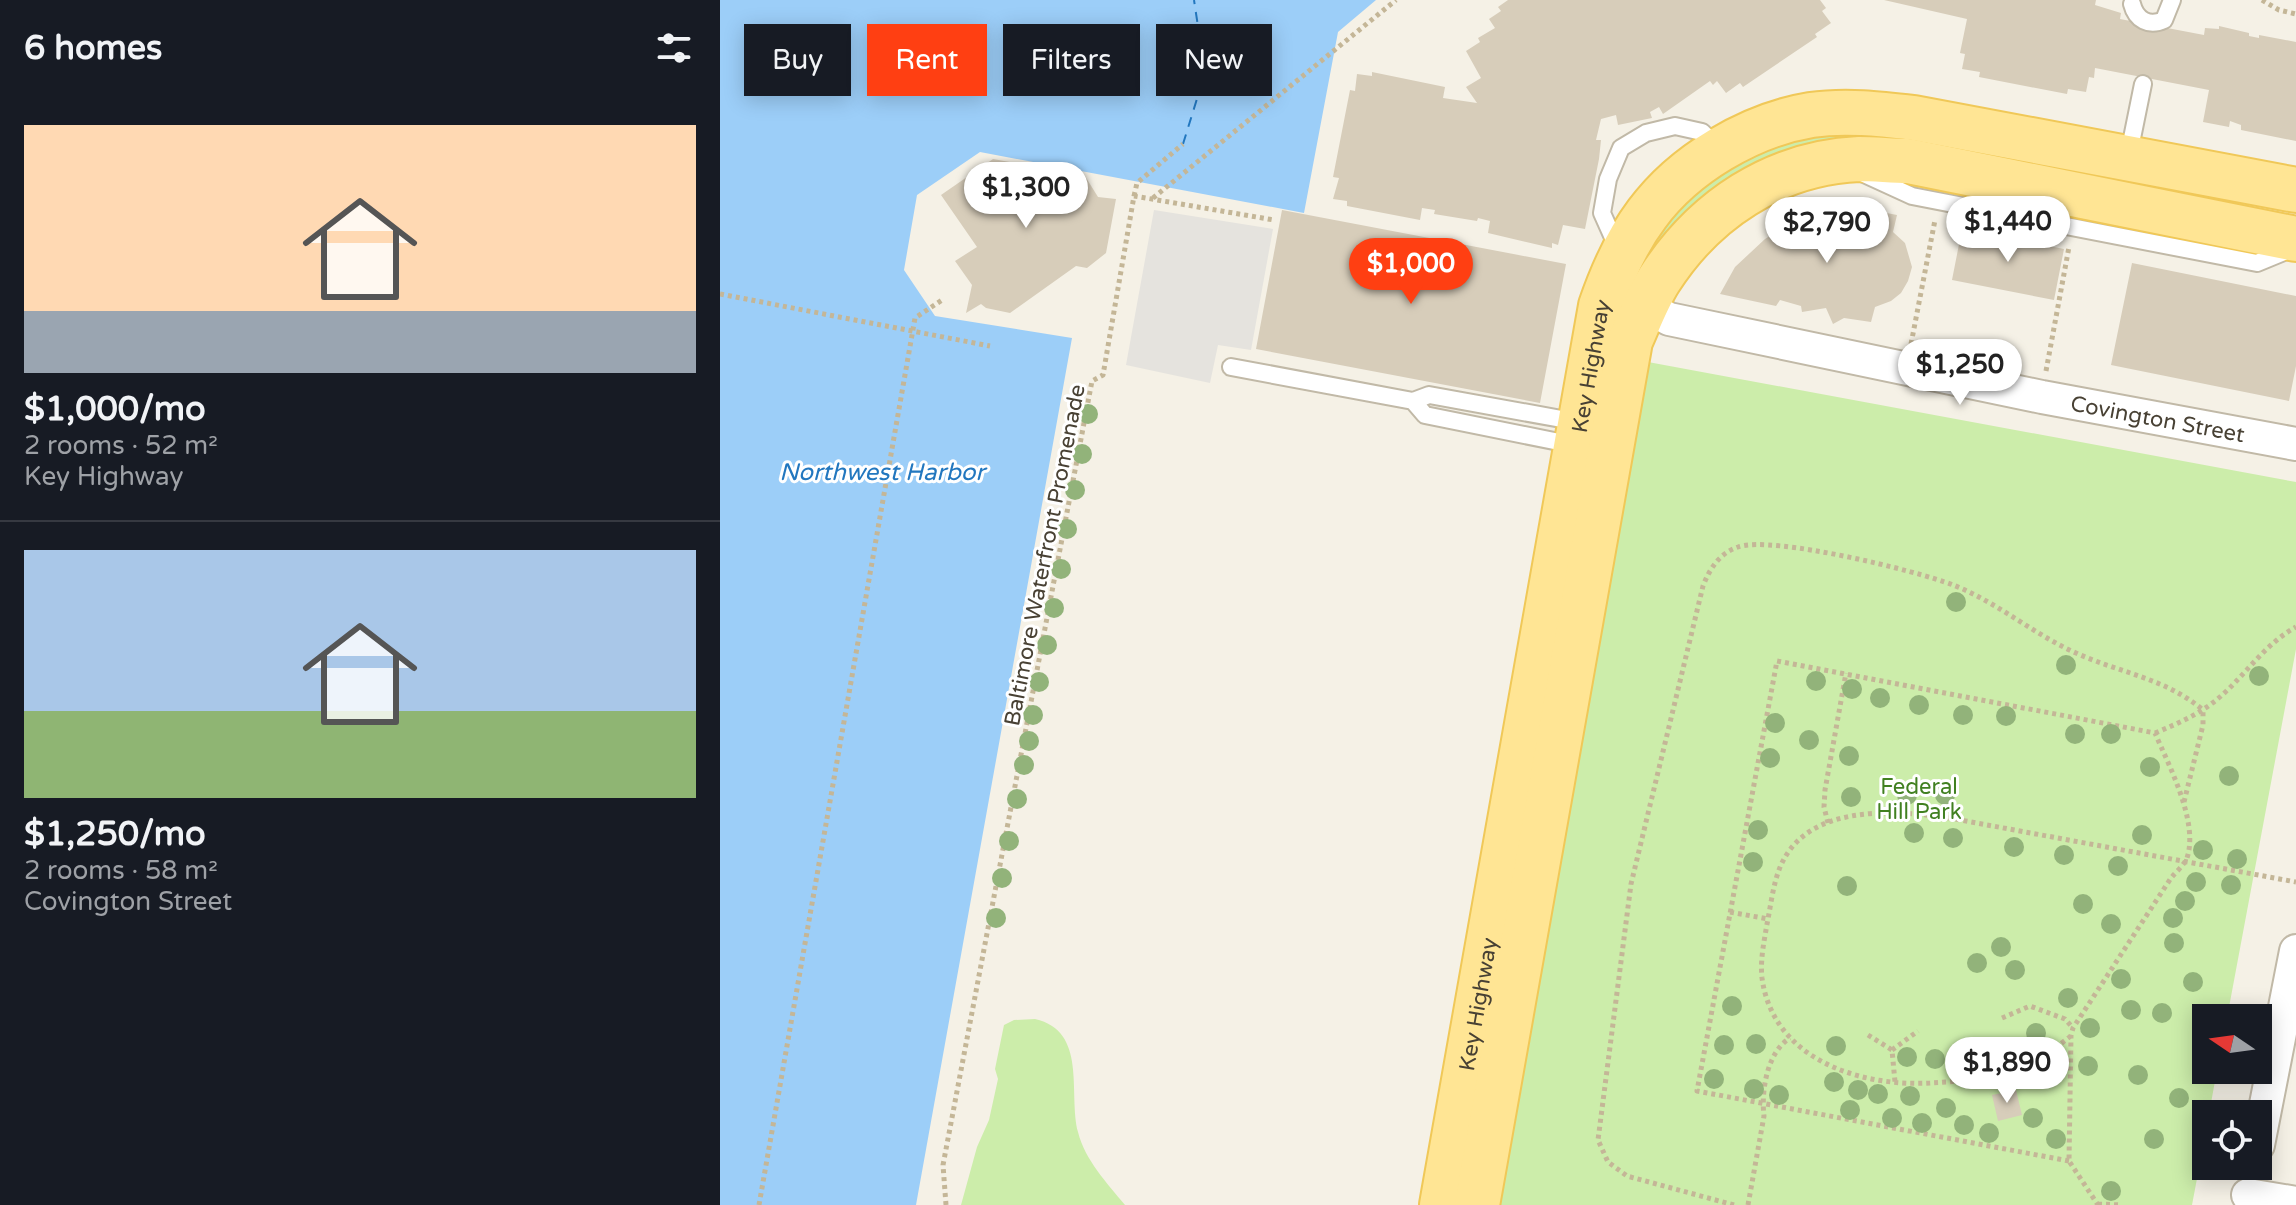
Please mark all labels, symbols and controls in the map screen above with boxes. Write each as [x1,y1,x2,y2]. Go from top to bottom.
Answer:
chip: Buy [744,24,851,96]
chip: Rent [867,24,987,96]
chip: Filters [1003,24,1140,96]
chip: New [1156,24,1272,96]
icon: filters [652,26,696,70]
text: 6 homes [24,28,162,69]
pin: $1,300 [961,162,1091,230]
text: $1,300 [982,172,1070,203]
icon: home [288,177,432,321]
pin: $1,440 [1943,196,2073,264]
pin: $2,790 [1762,197,1892,265]
text: $1,440 [1964,206,2052,237]
text: $2,790 [1783,207,1871,238]
pin: $1,000 [1346,238,1476,306]
text: $1,000 [1367,248,1455,279]
street label: Key Highway [1567,296,1616,435]
pin: $1,250 [1895,339,2025,407]
text: $1,250 [1916,349,2004,380]
street label: Baltimore Waterfront Promenade [999,382,1091,728]
text: $1,000/mo [24,389,206,430]
street label: Covington Street [2068,391,2247,448]
text: 2 rooms · 52 m² [24,430,218,461]
water label: Northwest Harbor [779,458,987,487]
text: Key Highway [24,461,183,492]
icon: home [288,602,432,746]
park label: Federal Hill Park [1876,774,1962,825]
text: $1,250/mo [24,814,206,855]
text: 2 rooms · 58 m² [24,855,218,886]
text: Covington Street [24,886,232,917]
street label: Key Highway [1454,935,1503,1073]
north arrow [2192,1004,2272,1084]
map controls [2192,1004,2272,1180]
pin: $1,890 [1942,1037,2072,1105]
text: $1,890 [1963,1047,2051,1078]
button: locate [2192,1100,2272,1180]

